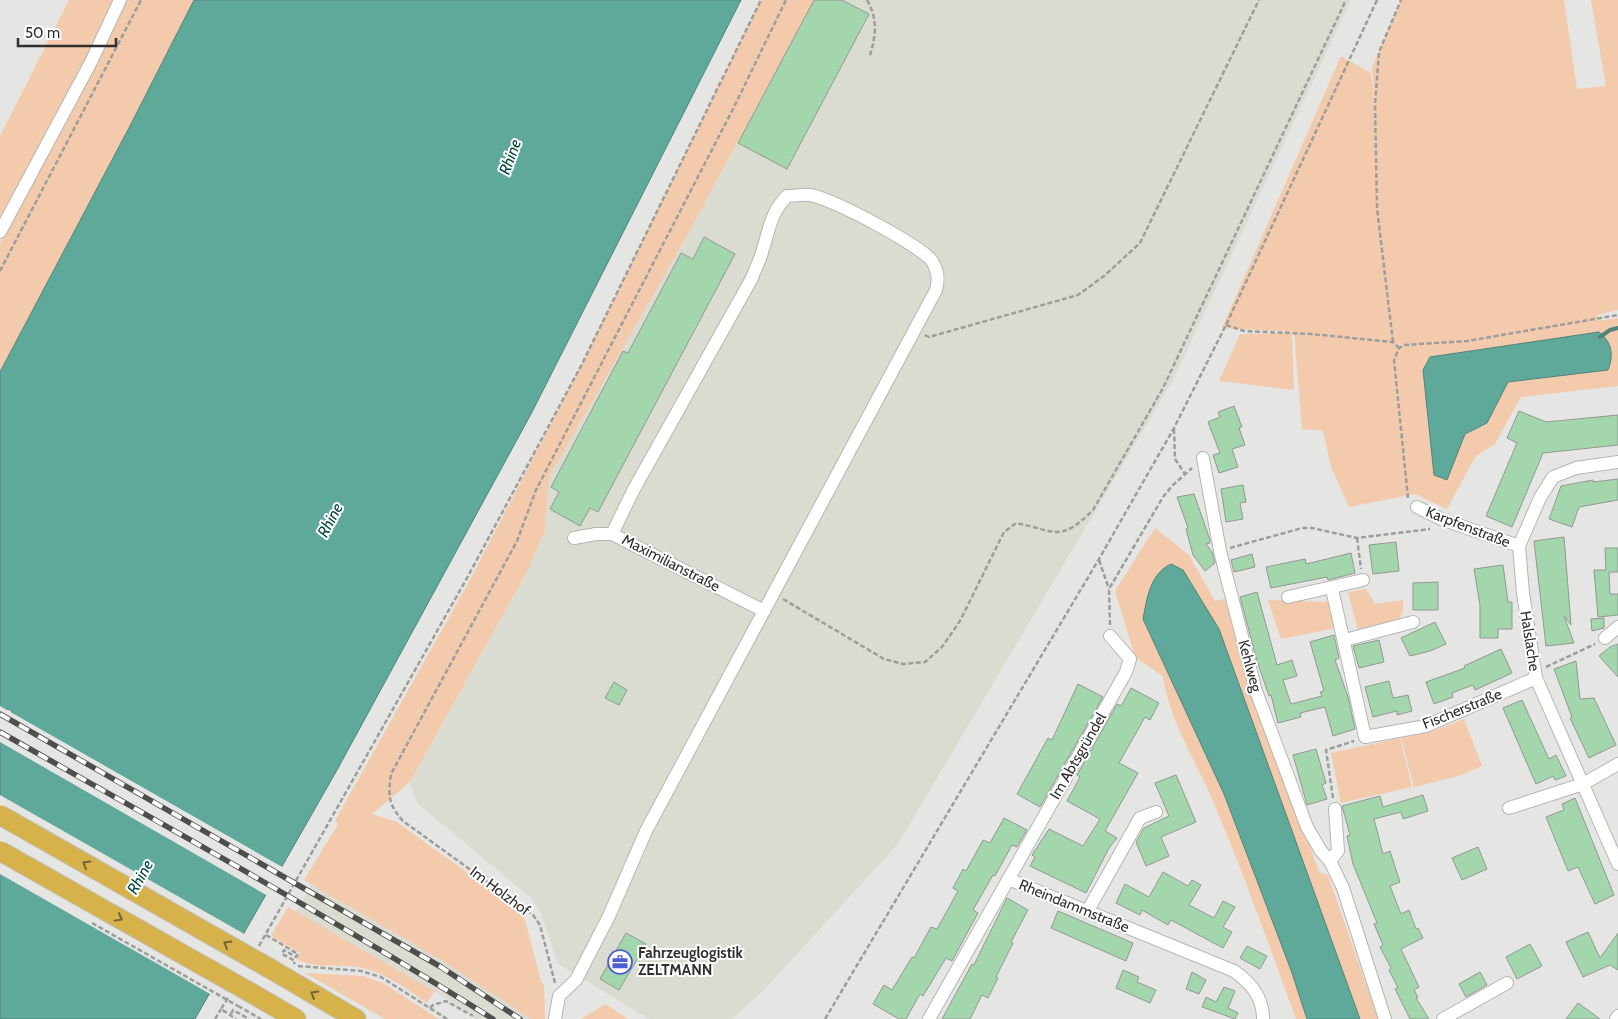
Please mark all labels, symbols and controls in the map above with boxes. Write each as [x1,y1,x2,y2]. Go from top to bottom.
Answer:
scale bar [18,15,115,47]
text: 50 m [25,24,60,42]
water label: Rhine [495,137,525,177]
water label: Rhine [313,500,347,540]
street label: Karpfenstraße [1423,503,1513,551]
street label: Maximilianstraße [619,531,723,596]
street label: Halslache [1516,610,1544,673]
street label: Kehlweg [1234,638,1266,695]
street label: Fischerstraße [1420,685,1505,733]
street label: Im Abtsgründel [1046,709,1110,802]
water label: Rhine [123,857,157,897]
one-way arrow [82,860,91,870]
street label: Im Holzhof [466,863,534,919]
street label: Rheindammstraße [1016,876,1132,936]
one-way arrow [113,912,122,922]
one-way arrow [223,941,232,951]
place label: Fahrzeuglogistik ZELTMANN [638,944,743,979]
office icon: Fahrzeuglogistik ZELTMANN [607,949,633,975]
one-way arrow [311,991,320,1001]

